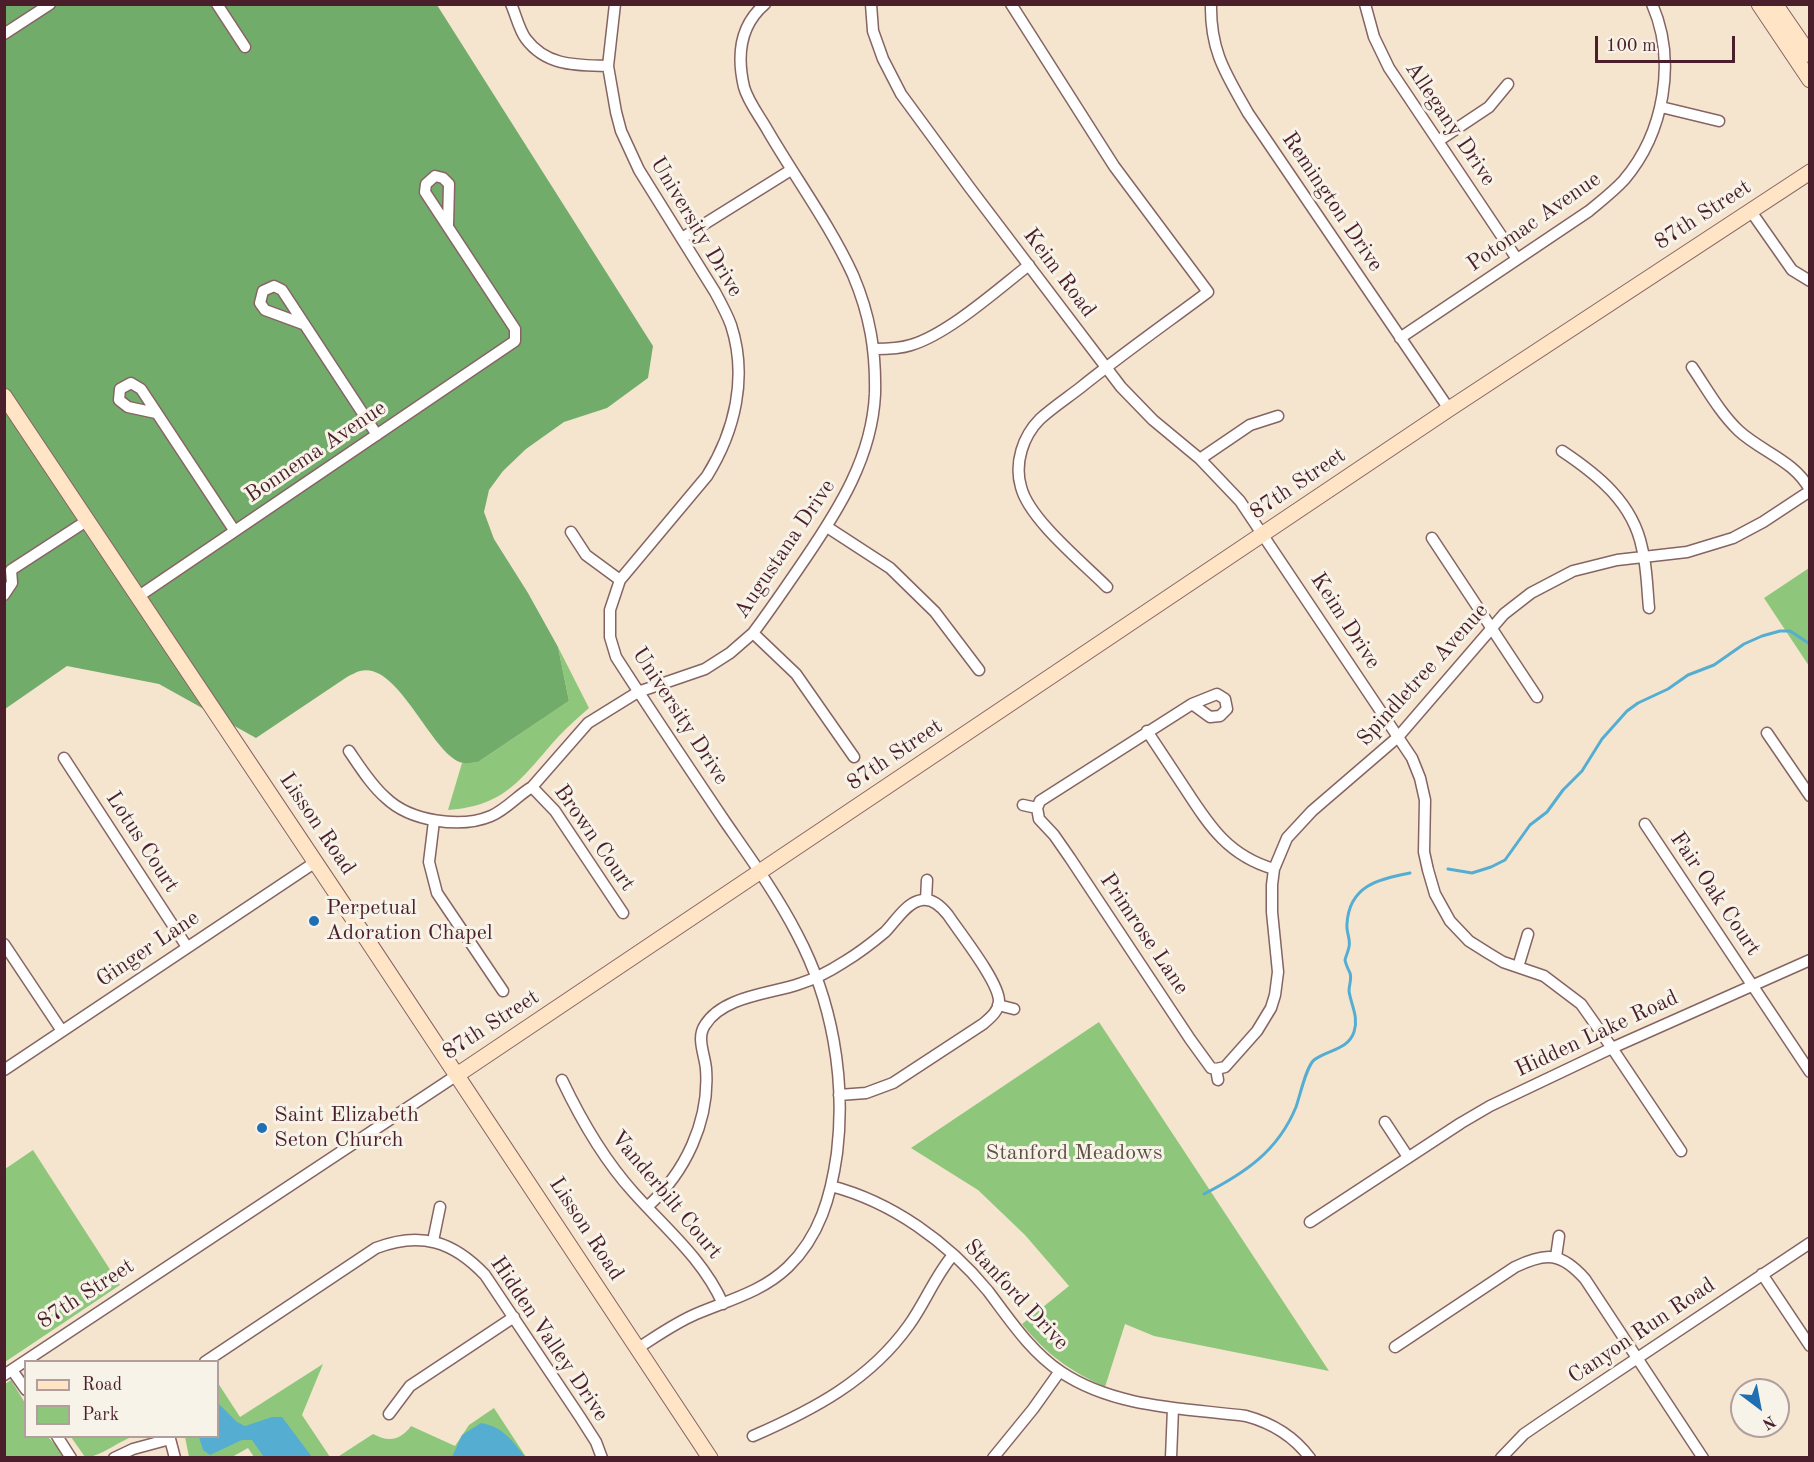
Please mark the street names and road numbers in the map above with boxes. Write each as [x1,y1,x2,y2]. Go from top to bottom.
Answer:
street label: Allegany Drive [1399,57,1501,191]
street label: Remington Drive [1276,127,1388,277]
street label: University Drive [644,152,748,302]
street label: Potomac Avenue [1462,166,1606,278]
street label: 87th Street [1650,174,1756,256]
street label: Keim Road [1017,223,1101,323]
street label: Bonnema Avenue [240,395,392,509]
street label: 87th Street [1245,442,1351,526]
street label: Augustana Drive [729,474,841,624]
street label: Keim Drive [1304,568,1386,674]
street label: Spindletree Avenue [1352,598,1494,752]
street label: University Drive [626,642,734,790]
street label: 87th Street [842,713,948,797]
street label: Lisson Road [273,768,361,880]
street label: Brown Court [548,780,640,896]
street label: Lotus Court [100,787,184,897]
street label: Fair Oak Court [1664,827,1766,961]
street label: Primrose Lane [1094,868,1194,1000]
street label: Ginger Lane [92,905,204,993]
street label: 87th Street [438,984,544,1066]
street label: Hidden Lake Road [1511,985,1683,1083]
street label: Vanderbilt Court [605,1125,727,1265]
street label: Lisson Road [543,1172,629,1286]
street label: Stanford Drive [958,1234,1074,1356]
street label: Hidden Valley Drive [484,1252,614,1426]
street label: 87th Street [33,1253,139,1335]
street label: Canyon Run Road [1563,1272,1721,1390]

